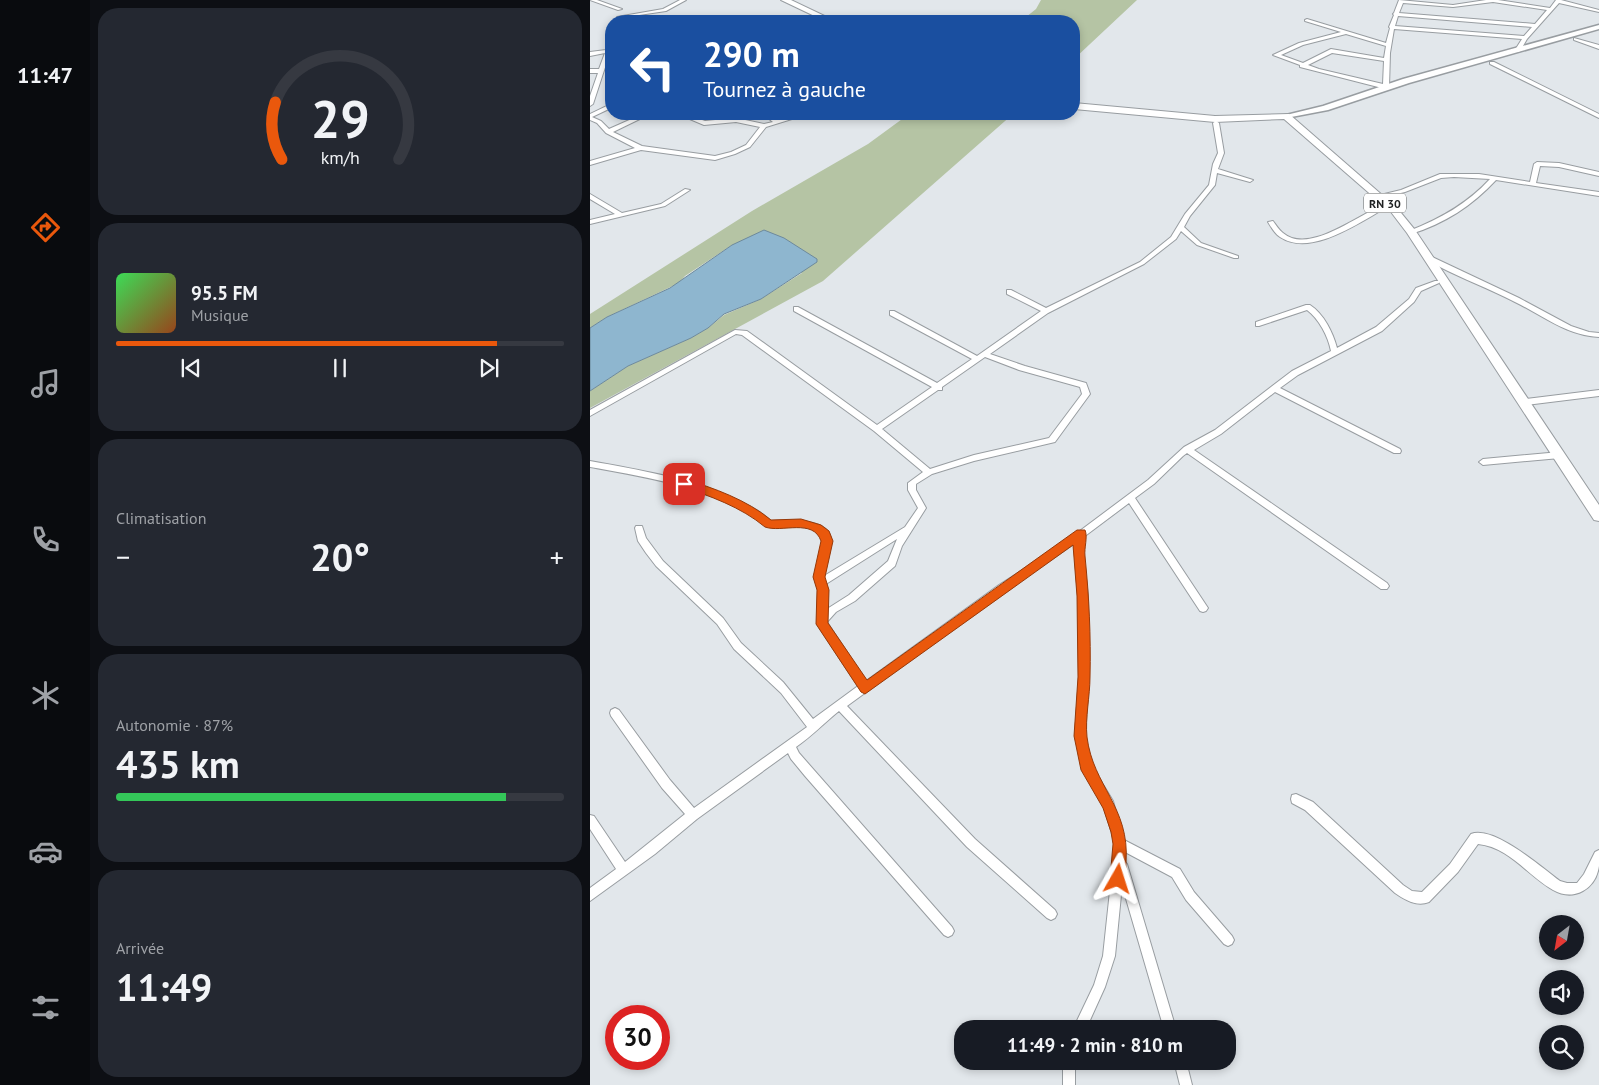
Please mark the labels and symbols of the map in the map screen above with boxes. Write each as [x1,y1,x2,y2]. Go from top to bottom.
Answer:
road number: RN 30 [1364,194,1406,212]
pin [663,463,705,505]
position arrow [1091,852,1143,904]
north arrow [1539,915,1584,960]
speed limit sign: 30 [605,1005,670,1070]

